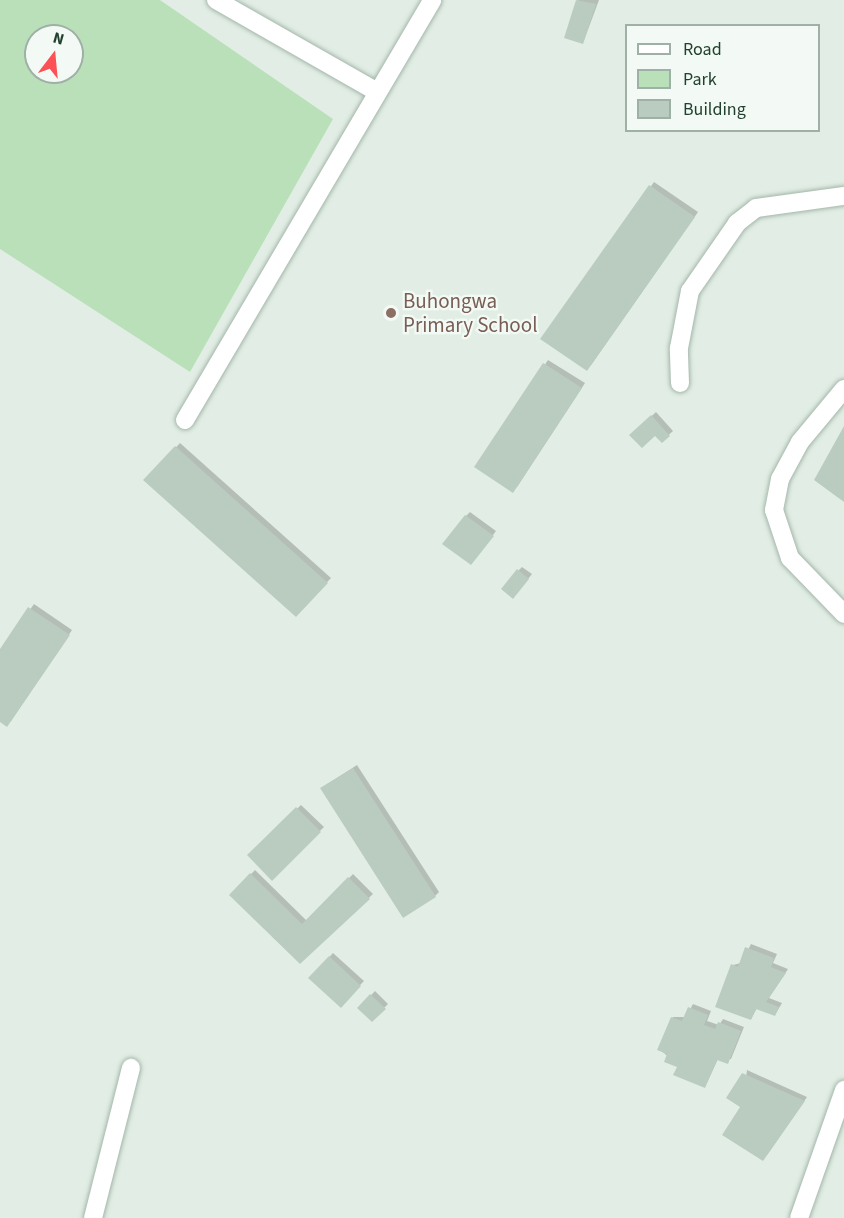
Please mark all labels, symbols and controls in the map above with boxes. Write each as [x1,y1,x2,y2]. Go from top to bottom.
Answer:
north arrow [24,24,84,84]
legend [625,24,820,132]
text: N [50,27,67,51]
text: Road [683,37,722,62]
text: Park [683,67,717,92]
text: Building [683,97,746,122]
place label: Buhongwa Primary School [403,288,537,338]
marker: Buhongwa Primary School [384,306,398,320]

